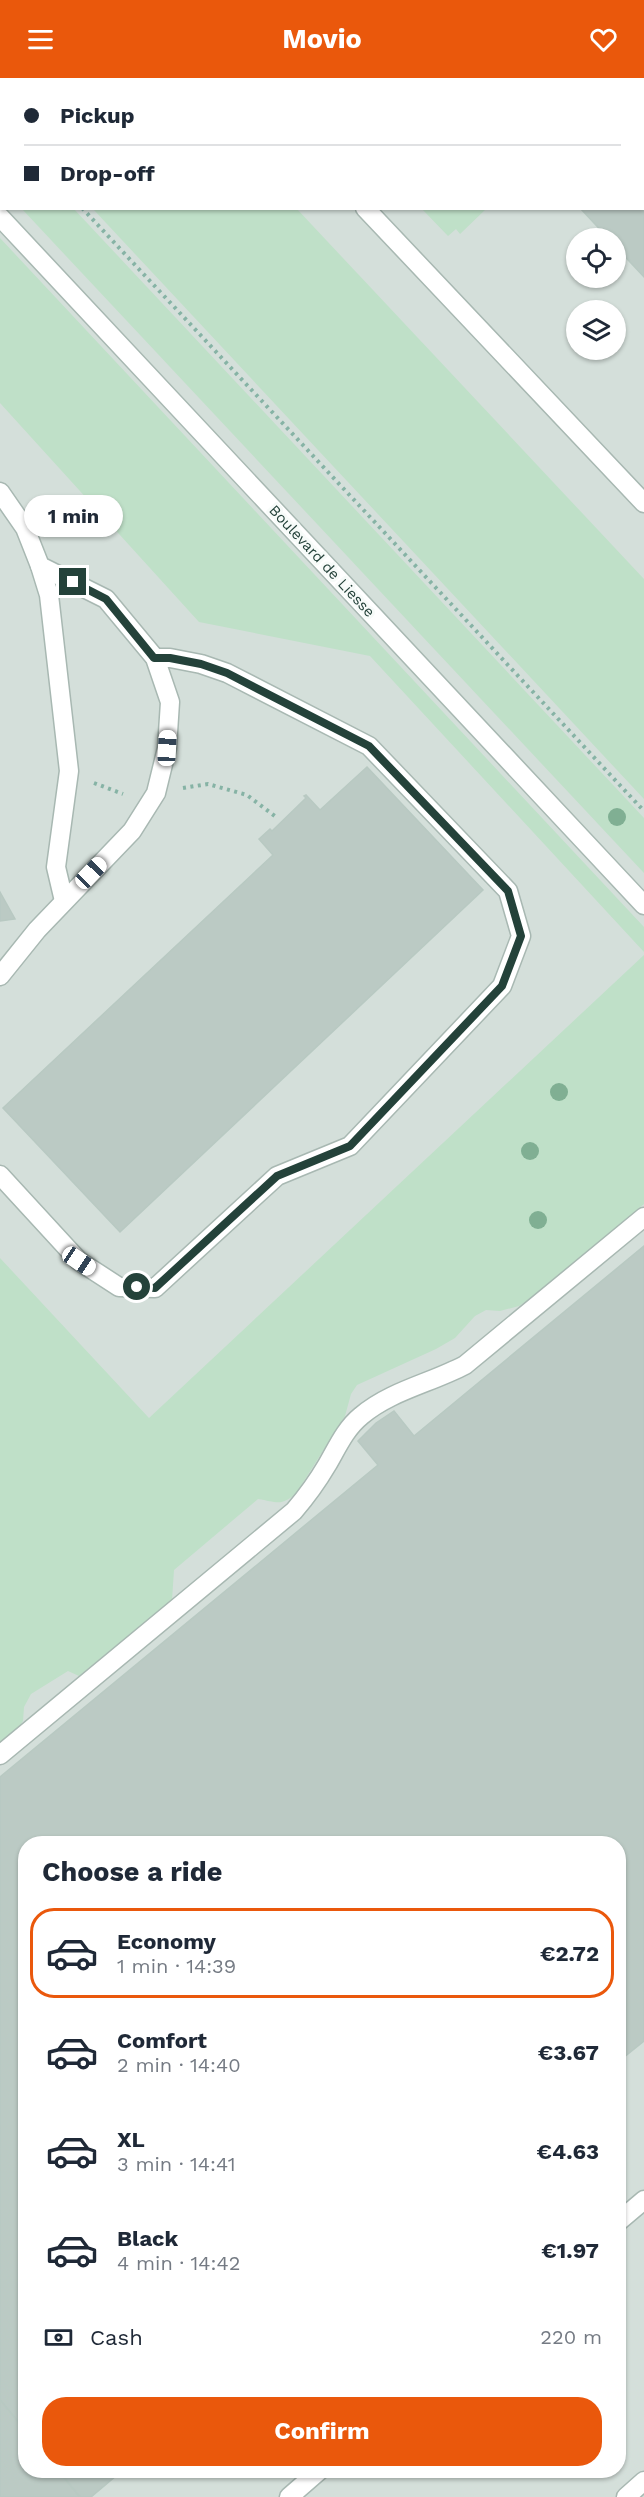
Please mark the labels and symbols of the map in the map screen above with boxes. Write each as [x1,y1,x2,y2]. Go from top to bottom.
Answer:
callout: 1 min [23,495,122,537]
street label: Boulevard de Liesse [265,501,379,621]
route end [59,568,86,595]
car [157,730,177,766]
car [72,854,110,892]
car [59,1243,99,1279]
route start [123,1273,150,1300]

